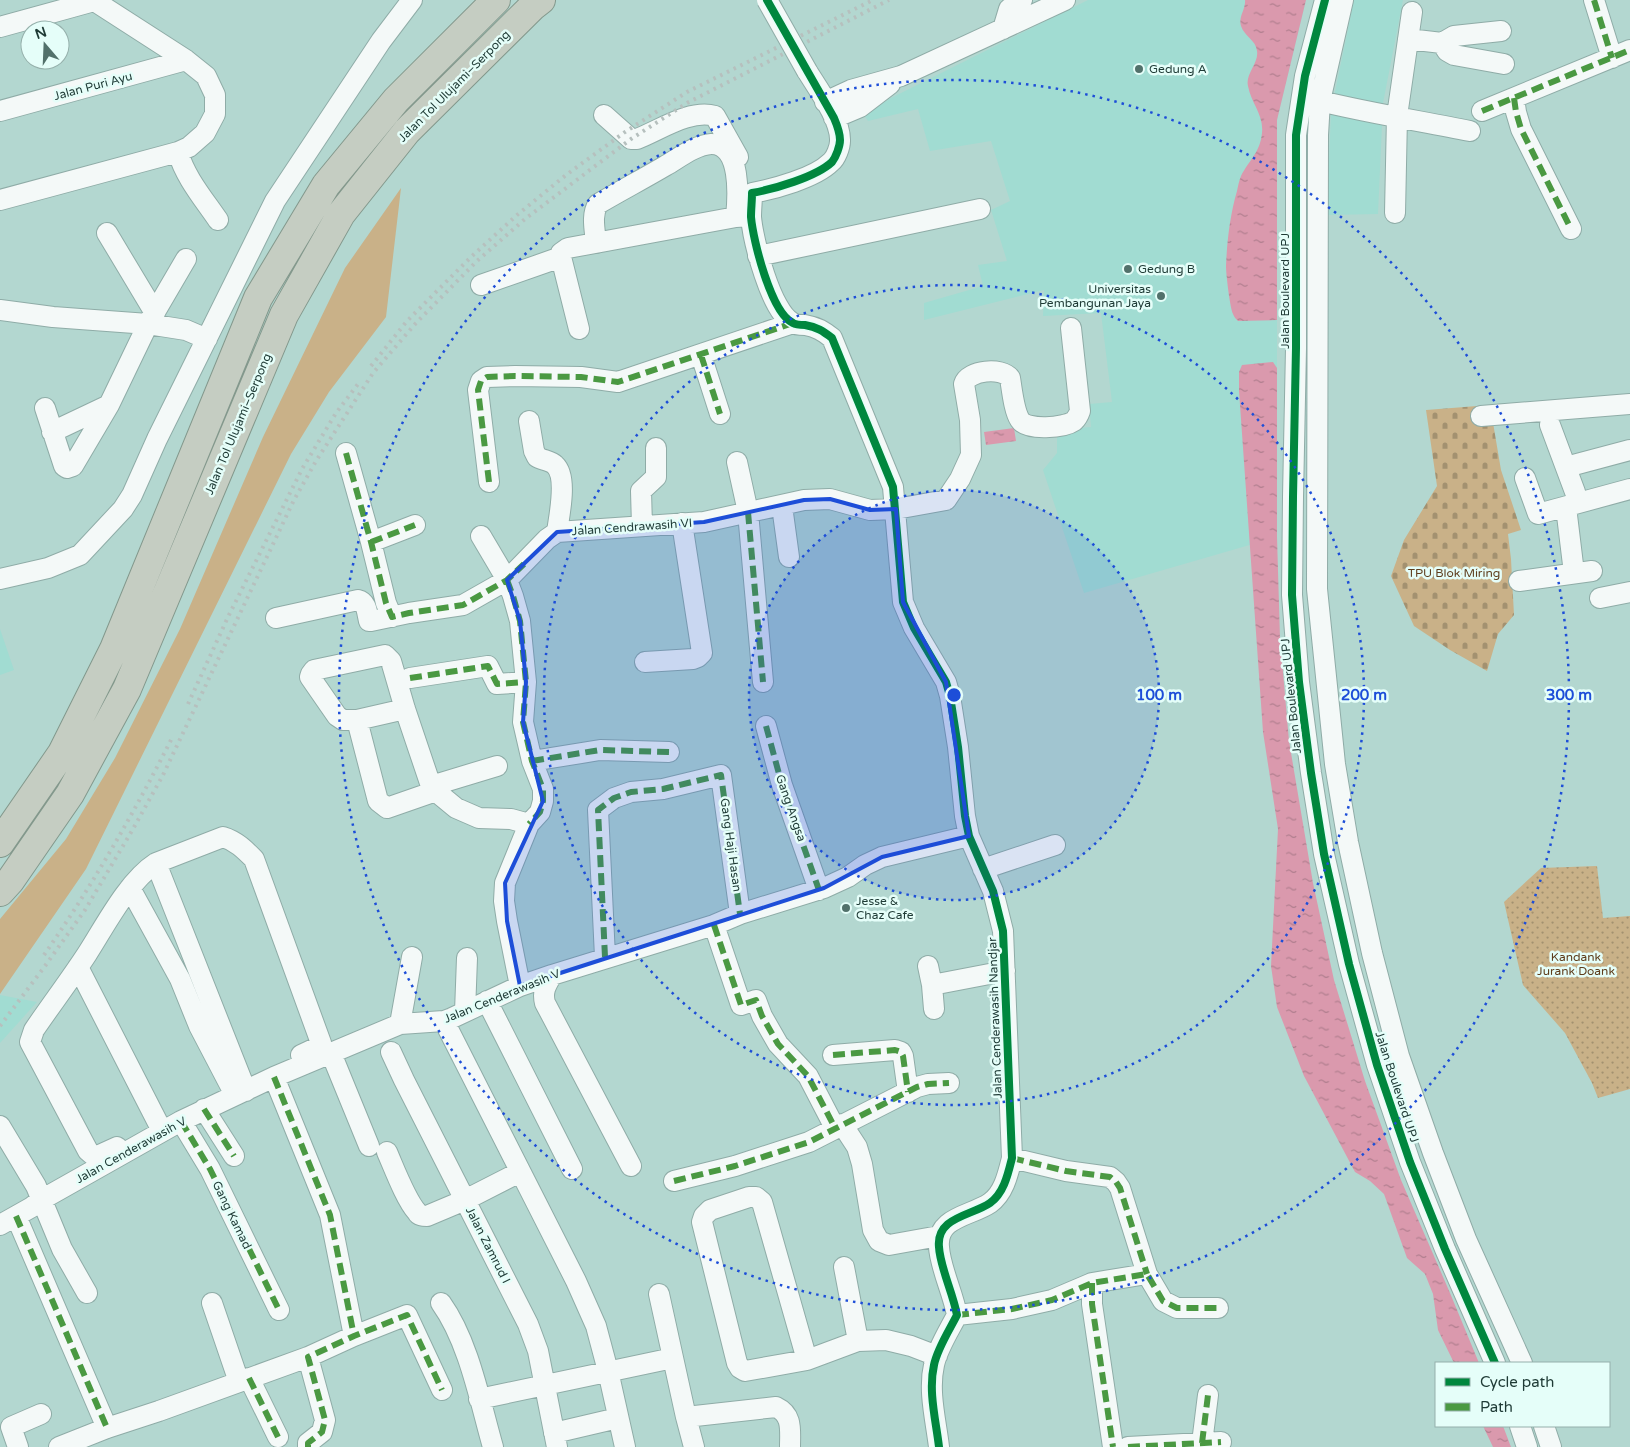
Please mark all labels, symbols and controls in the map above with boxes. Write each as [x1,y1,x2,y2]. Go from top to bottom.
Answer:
north arrow [20,20,70,70]
text: N [33,23,49,43]
street label: Jalan Tol Ulujami–Serpong [395,27,513,145]
place label: Gedung A [1149,62,1207,76]
marker: Gedung A [1133,63,1145,75]
street label: Jalan Puri Ayu [52,69,134,103]
street label: Jalan Boulevard UPJ [1278,233,1292,349]
place label: Gedung B [1138,262,1195,276]
marker: Gedung B [1122,263,1134,275]
place label: Universitas Pembangunan Jaya [1039,282,1151,310]
marker: Universitas Pembangunan Jaya [1155,290,1167,302]
street label: Jalan Tol Ulujami–Serpong [202,351,274,497]
street label: Jalan Cendrawasih VI [571,516,693,538]
park label: TPU Blok Miring [1408,566,1500,580]
street label: Jalan Boulevard UPJ [1278,638,1304,754]
centre of rings [945,686,963,704]
text: 100 m [1136,686,1182,704]
text: 200 m [1341,686,1387,704]
text: 300 m [1546,686,1592,704]
street label: Gang Angsa [773,773,809,843]
street label: Gang Haji Hasan [717,797,745,893]
place label: Jesse & Chaz Cafe [856,894,914,922]
marker: Jesse & Chaz Cafe [840,902,852,914]
street label: Jalan Cenderawasih Nandjar [985,937,1005,1099]
park label: Kandank Jurank Doank [1537,950,1615,978]
street label: Jalan Cenderawasih V [442,966,563,1026]
street label: Jalan Boulevard UPJ [1372,1030,1422,1144]
street label: Jalan Cenderawasih V [73,1113,189,1186]
street label: Gang Kamad [209,1179,255,1251]
street label: Jalan Zamrud I [463,1204,513,1286]
legend [1435,1362,1610,1427]
text: Cycle path [1480,1373,1554,1391]
text: Path [1480,1398,1513,1416]

